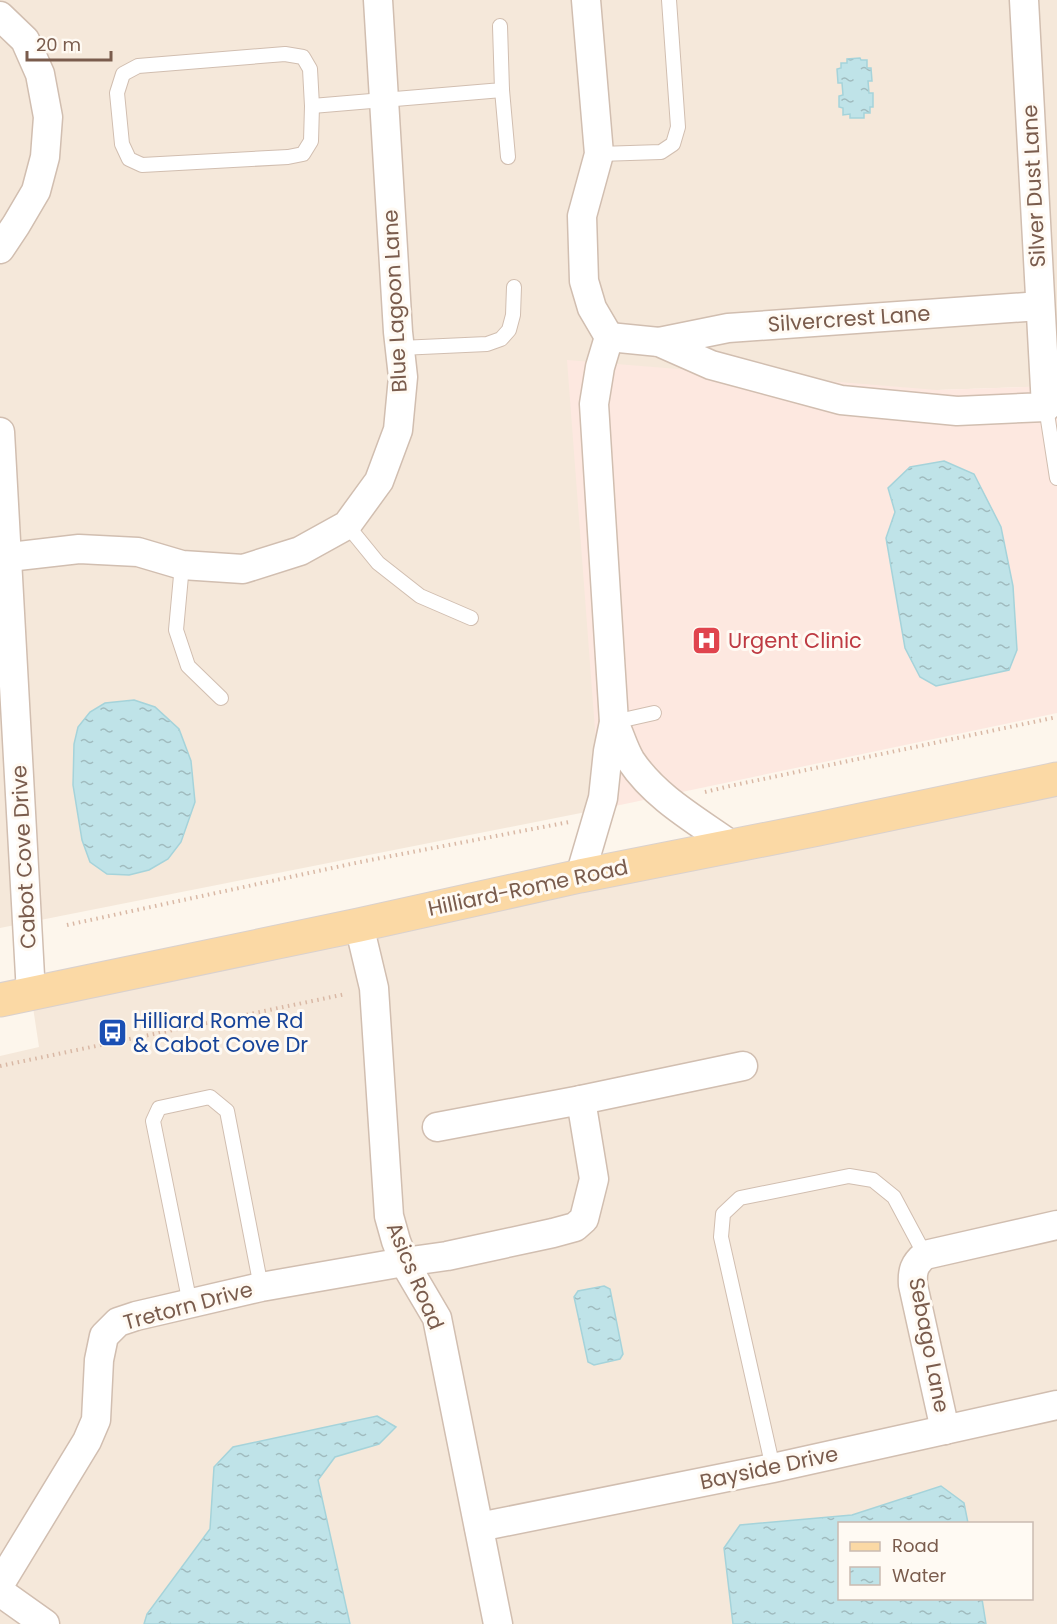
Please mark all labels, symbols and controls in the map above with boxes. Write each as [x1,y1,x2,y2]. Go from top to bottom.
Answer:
scale bar [27,24,111,62]
text: 20 m [36,32,81,57]
street label: Silver Dust Lane [1015,104,1052,268]
street label: Blue Lagoon Lane [375,209,414,393]
street label: Silvercrest Lane [767,298,931,339]
hospital icon: Urgent Clinic [691,625,723,657]
place label: Urgent Clinic [728,626,862,655]
street label: Cabot Cove Drive [4,764,43,950]
street label: Hilliard-Rome Road [425,852,631,923]
place label: Hilliard Rome Rd & Cabot Cove Dr [133,1006,308,1059]
bus stop icon: Hilliard Rome Rd & Cabot Cove Dr [96,1017,128,1049]
street label: Asics Road [380,1218,451,1334]
street label: Tretorn Drive [120,1274,256,1337]
street label: Sebago Lane [902,1275,957,1415]
street label: Bayside Drive [697,1439,841,1496]
legend [838,1522,1033,1600]
text: Road [892,1533,939,1558]
text: Water [892,1563,946,1588]

